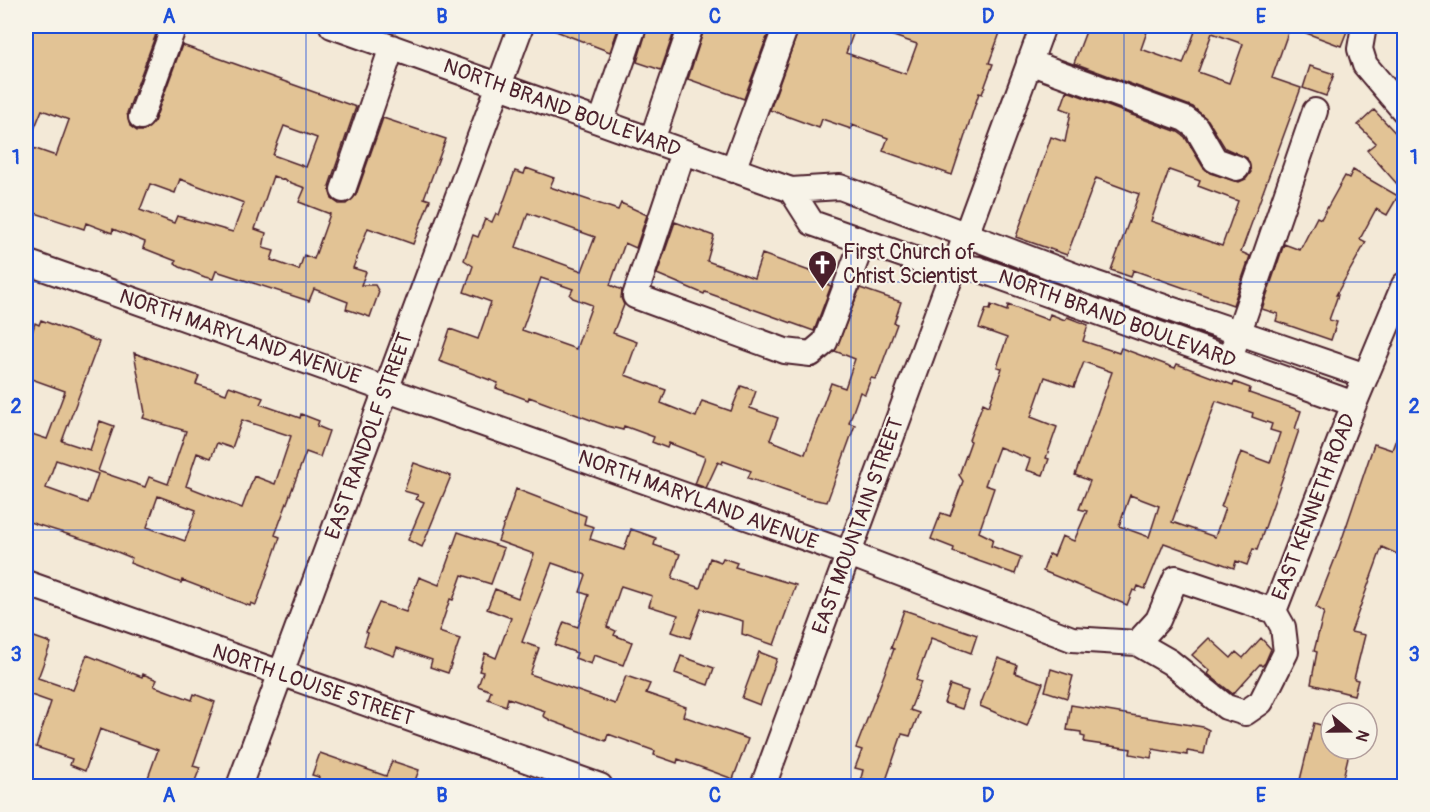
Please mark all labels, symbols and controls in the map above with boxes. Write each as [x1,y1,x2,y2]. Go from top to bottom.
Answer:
text: A [163,4,176,29]
text: B [436,4,448,29]
text: C [709,4,721,29]
text: D [982,4,995,29]
text: E [1256,4,1267,29]
street label: NORTH BRAND BOULEVARD [440,52,684,164]
text: 1 [12,145,20,170]
text: 1 [1410,145,1418,170]
place label: First Church of Christ Scientist [843,239,978,290]
church icon: First Church of Christ Scientist [806,248,838,290]
street label: NORTH BRAND BOULEVARD [995,263,1239,375]
street label: NORTH MARYLAND AVENUE [116,283,364,391]
street label: EAST RANDOLF STREET [319,329,419,543]
text: 2 [10,394,22,419]
text: 2 [1408,394,1420,419]
street label: EAST KENNETH ROAD [1266,410,1362,604]
street label: EAST MOUNTAIN STREET [806,414,910,638]
street label: NORTH MARYLAND AVENUE [574,444,822,556]
street label: NORTH LOUISE STREET [209,638,418,732]
text: 3 [10,642,22,667]
text: 3 [1408,642,1420,667]
north arrow [1319,701,1379,761]
text: N [1351,727,1373,744]
text: A [163,783,176,808]
text: B [436,783,448,808]
text: C [709,783,721,808]
text: D [982,783,995,808]
text: E [1256,783,1267,808]

